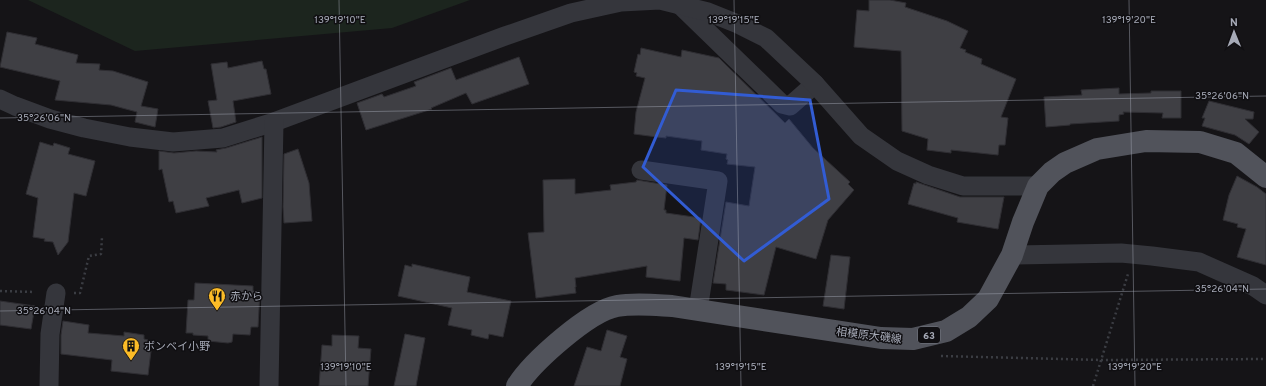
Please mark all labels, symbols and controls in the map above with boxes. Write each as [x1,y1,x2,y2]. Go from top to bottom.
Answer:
north arrow [1214,12,1254,52]
text: 139°19'10"E [314,14,366,27]
text: 139°19'15"E [708,14,760,27]
text: 139°19'20"E [1102,14,1156,27]
text: N [1230,16,1238,30]
text: 35°26'06"N [1195,90,1249,103]
text: 35°26'06"N [17,112,71,125]
text: 35°26'04"N [1195,283,1249,296]
restaurant icon: 赤から [207,286,227,311]
place label: 赤から [230,290,263,304]
text: 35°26'04"N [17,305,71,318]
street label: 相模原大磯線 [835,325,902,347]
road number: 63 [918,327,940,343]
building icon: ボンベイ小野 [121,336,141,361]
place label: ボンベイ小野 [144,340,210,354]
text: 139°19'10"E [320,361,372,374]
text: 139°19'15"E [715,361,767,374]
text: 139°19'20"E [1108,361,1162,374]

